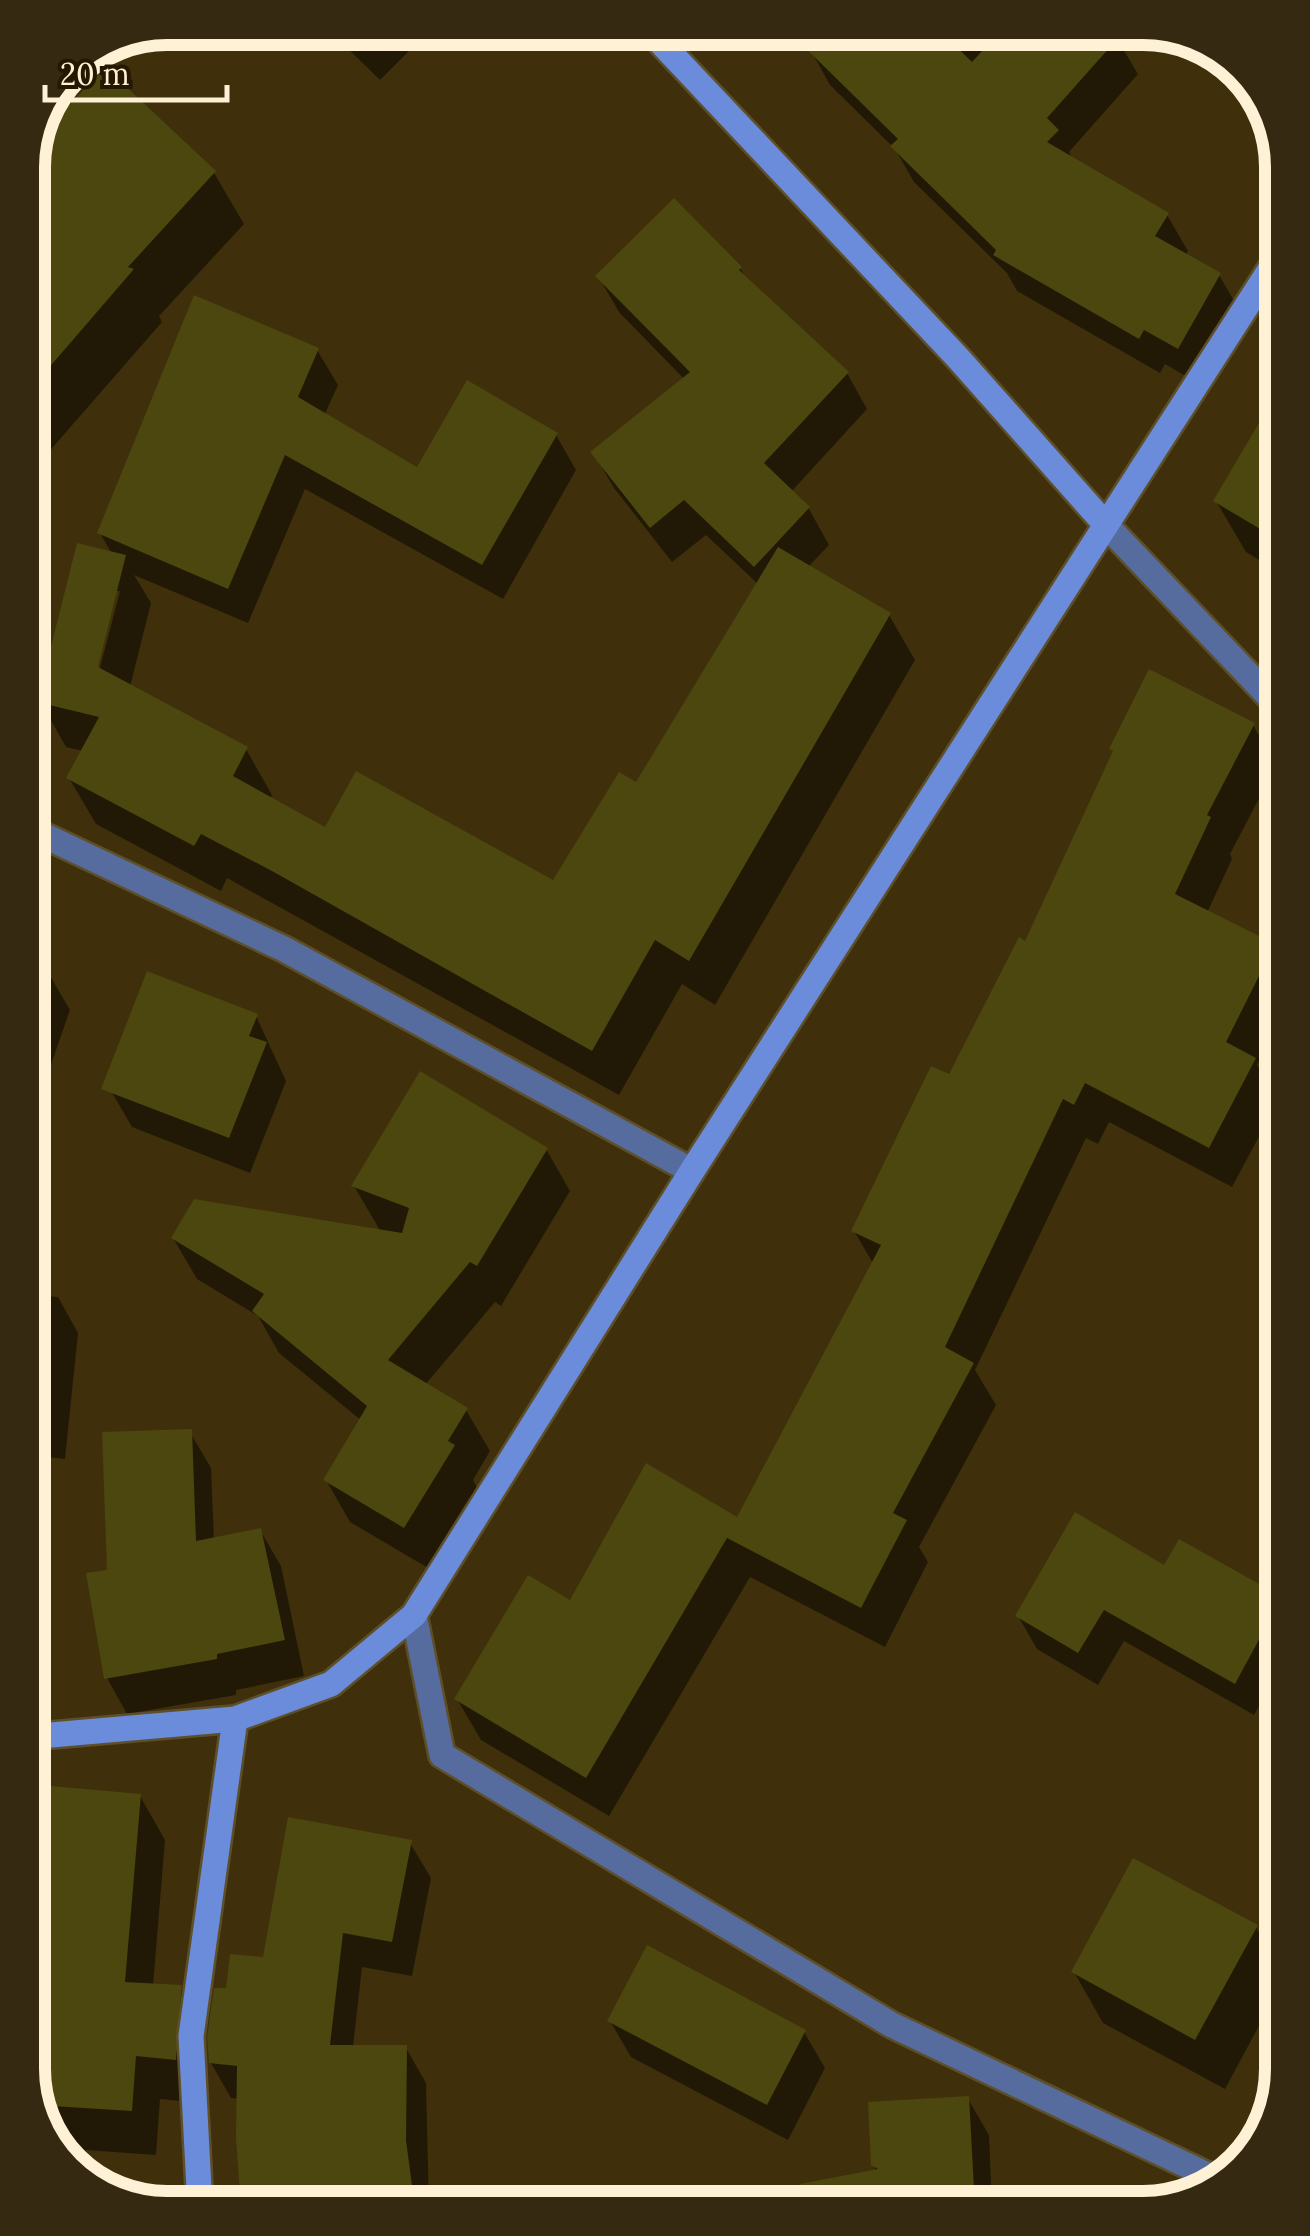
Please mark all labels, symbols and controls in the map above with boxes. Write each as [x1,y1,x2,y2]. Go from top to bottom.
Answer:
scale bar [45,40,228,102]
text: 20 m [60,55,129,93]

